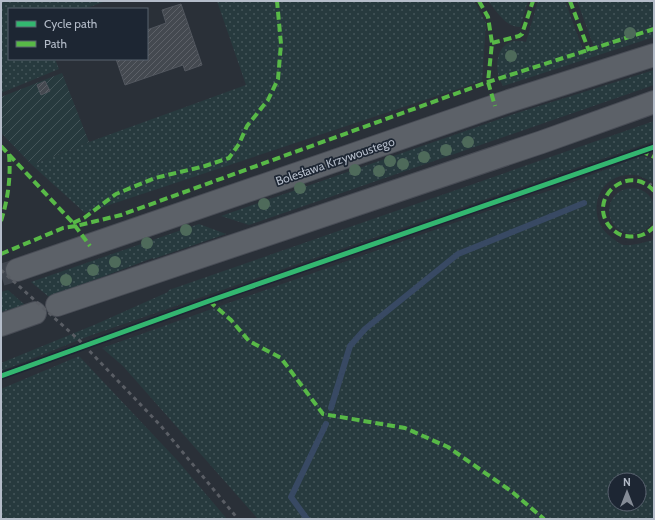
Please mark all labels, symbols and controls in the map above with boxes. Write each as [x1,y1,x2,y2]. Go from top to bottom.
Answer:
legend [8,8,148,60]
text: Cycle path [44,16,97,31]
text: Path [44,36,67,51]
street label: Bolesława Krzywoustego [274,133,397,188]
north arrow [607,472,647,512]
text: N [623,475,631,489]

